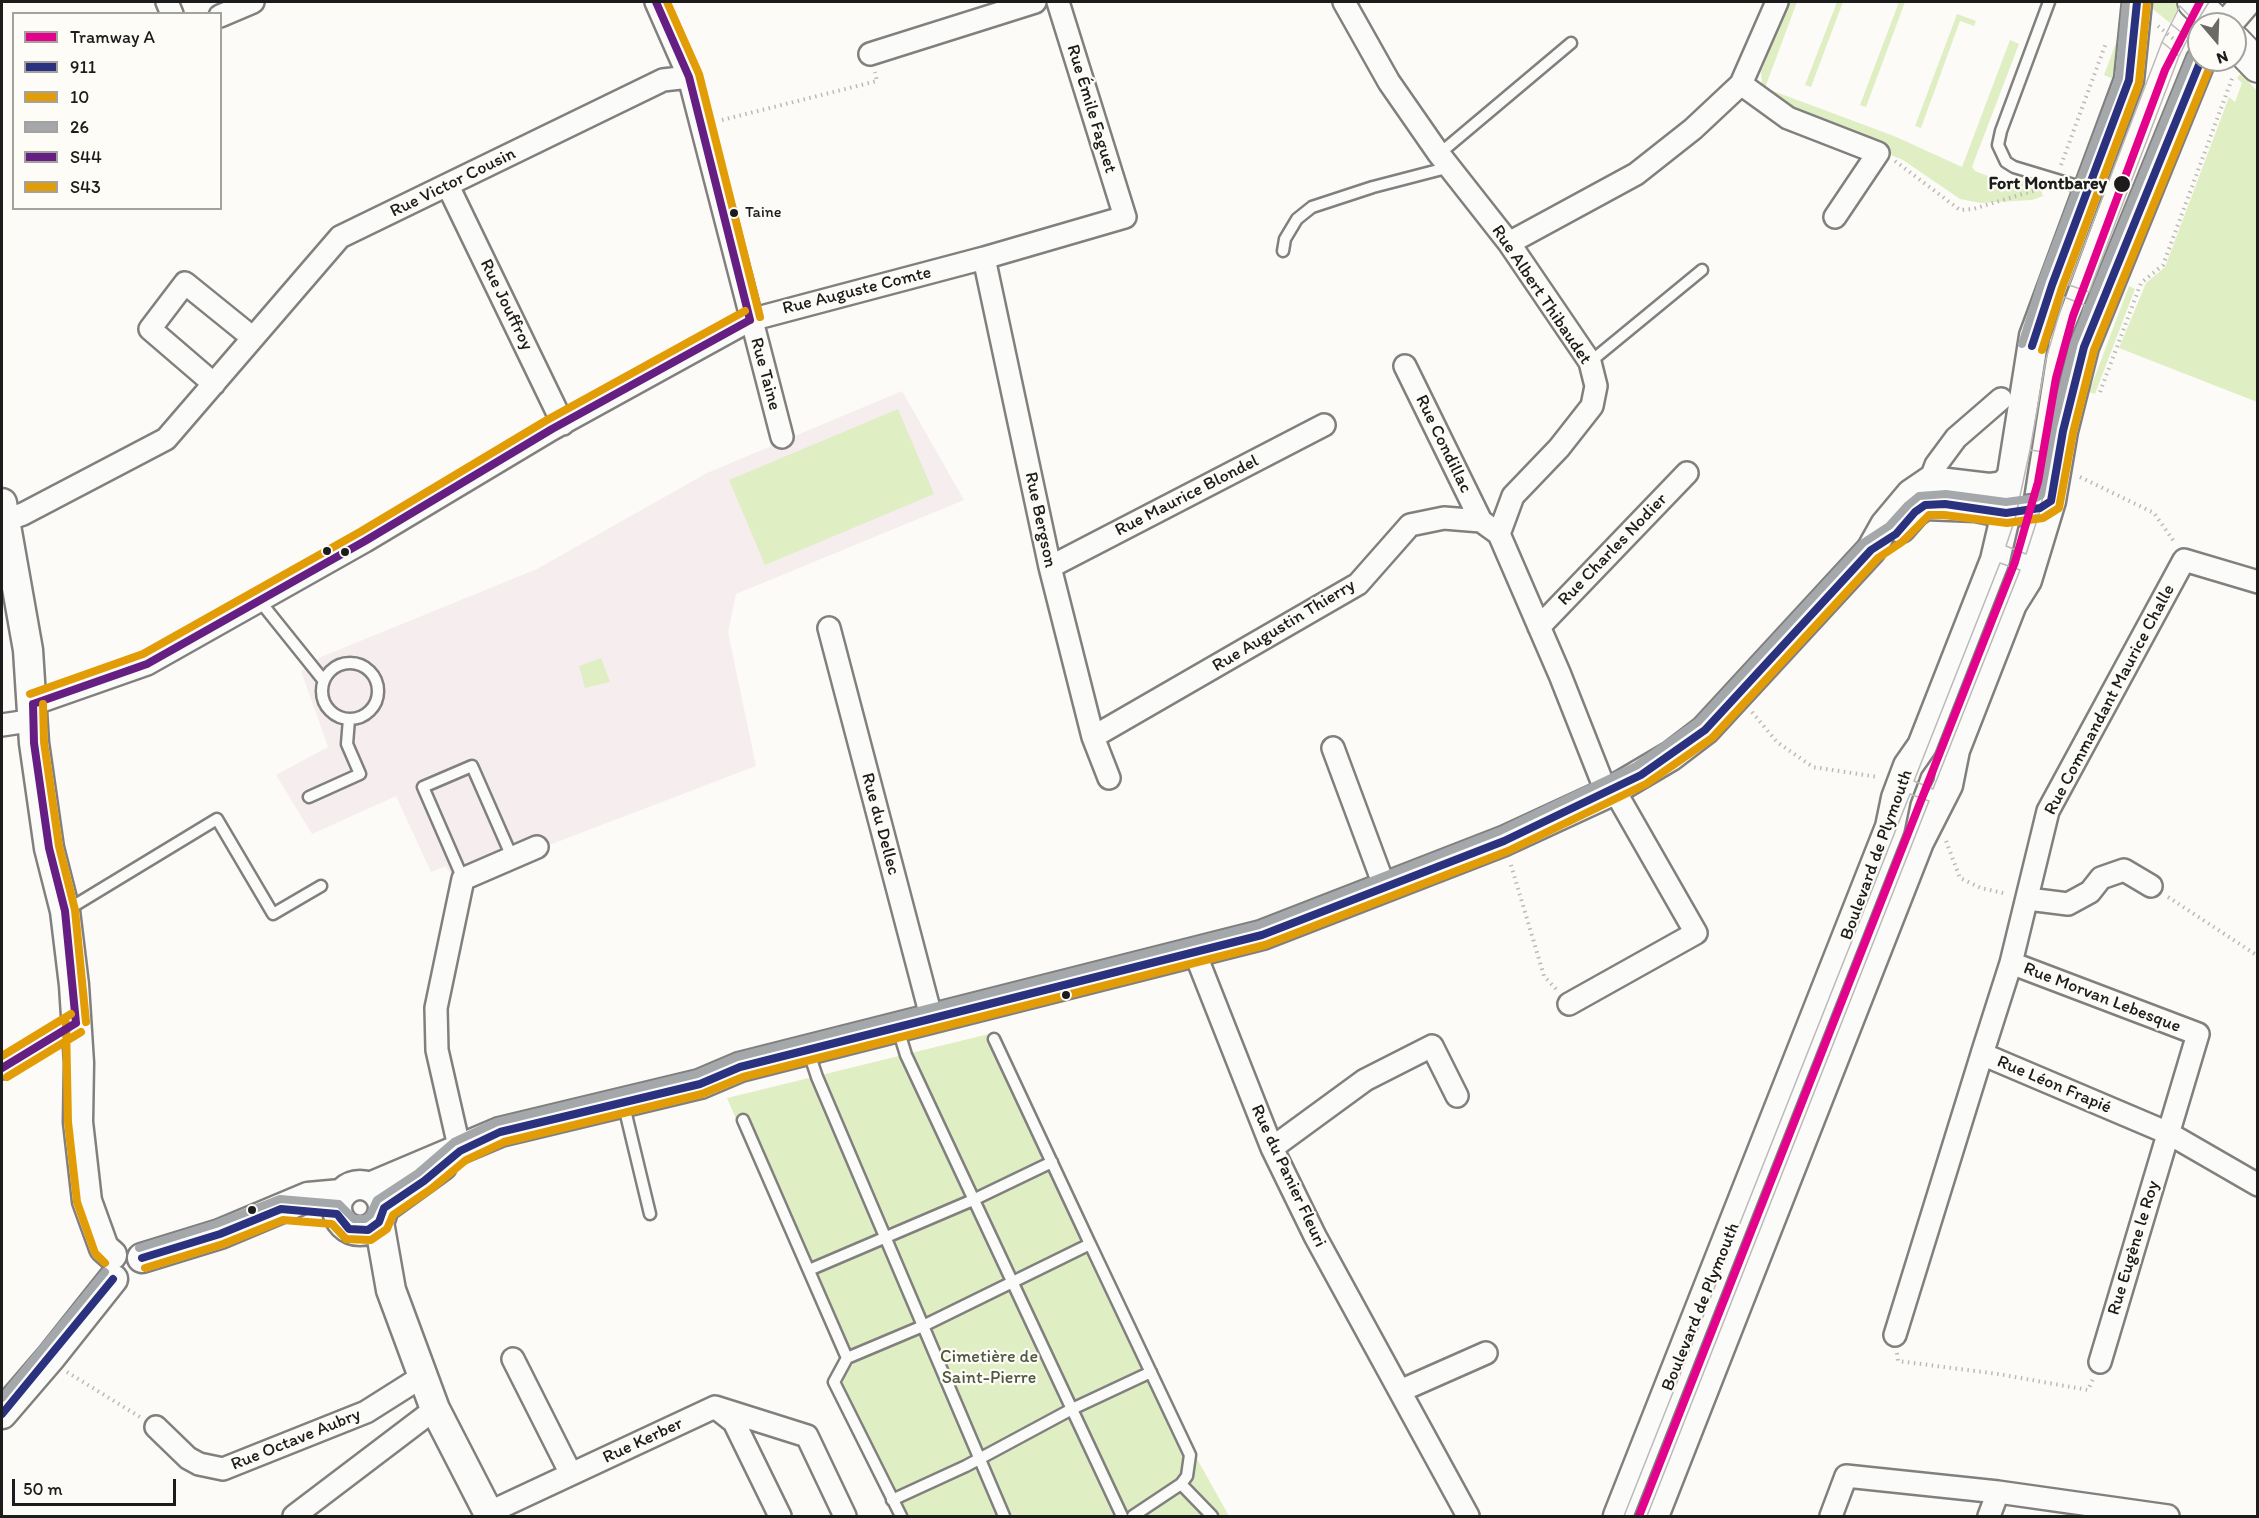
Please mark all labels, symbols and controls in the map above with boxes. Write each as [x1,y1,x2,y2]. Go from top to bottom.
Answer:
legend [12,12,222,210]
north arrow [2187,12,2247,72]
text: Tramway A [70,26,155,48]
street label: Rue Émile Faguet [1061,42,1121,176]
text: N [2214,47,2231,68]
text: 911 [70,56,96,78]
text: 10 [70,86,89,108]
text: 26 [70,116,89,138]
street label: Rue Victor Cousin [387,143,519,223]
text: S44 [70,146,102,168]
place label: Fort Montbarey [1988,173,2107,195]
marker: Fort Montbarey [2112,174,2132,194]
text: S43 [70,176,101,198]
place label: Taine [745,203,782,223]
marker: Taine [728,207,740,219]
street label: Rue Albert Thibaudet [1486,221,1596,369]
street label: Rue Jouffroy [475,256,537,354]
street label: Rue Auguste Comte [780,262,934,320]
street label: Rue Taine [745,335,785,413]
street label: Rue Condillac [1410,391,1476,497]
street label: Rue Maurice Blondel [1112,450,1262,542]
street label: Rue Bergson [1019,470,1061,570]
street label: Rue Charles Nodier [1554,489,1672,611]
unlabelled marker [321,545,333,557]
unlabelled marker [339,546,351,558]
street label: Rue Augustin Thierry [1209,575,1359,677]
street label: Rue Commandant Maurice Challe [2040,581,2180,819]
street label: Boulevard de Plymouth [1836,767,1918,943]
street label: Rue du Dellec [856,770,904,878]
street label: Rue Morvan Lebesque [2020,958,2184,1038]
unlabelled marker [1060,989,1072,1001]
street label: Rue Léon Frapié [1994,1051,2114,1119]
street label: Rue du Panier Fleuri [1245,1101,1331,1251]
street label: Rue Eugène le Roy [2103,1178,2165,1318]
unlabelled marker [246,1204,258,1216]
street label: Boulevard de Plymouth [1657,1220,1745,1394]
park label: Cimetière de Saint-Pierre [940,1346,1038,1388]
street label: Rue Octave Aubry [228,1404,364,1476]
street label: Rue Kerber [600,1413,686,1469]
scale bar [15,1467,178,1505]
text: 50 m [23,1478,63,1500]

